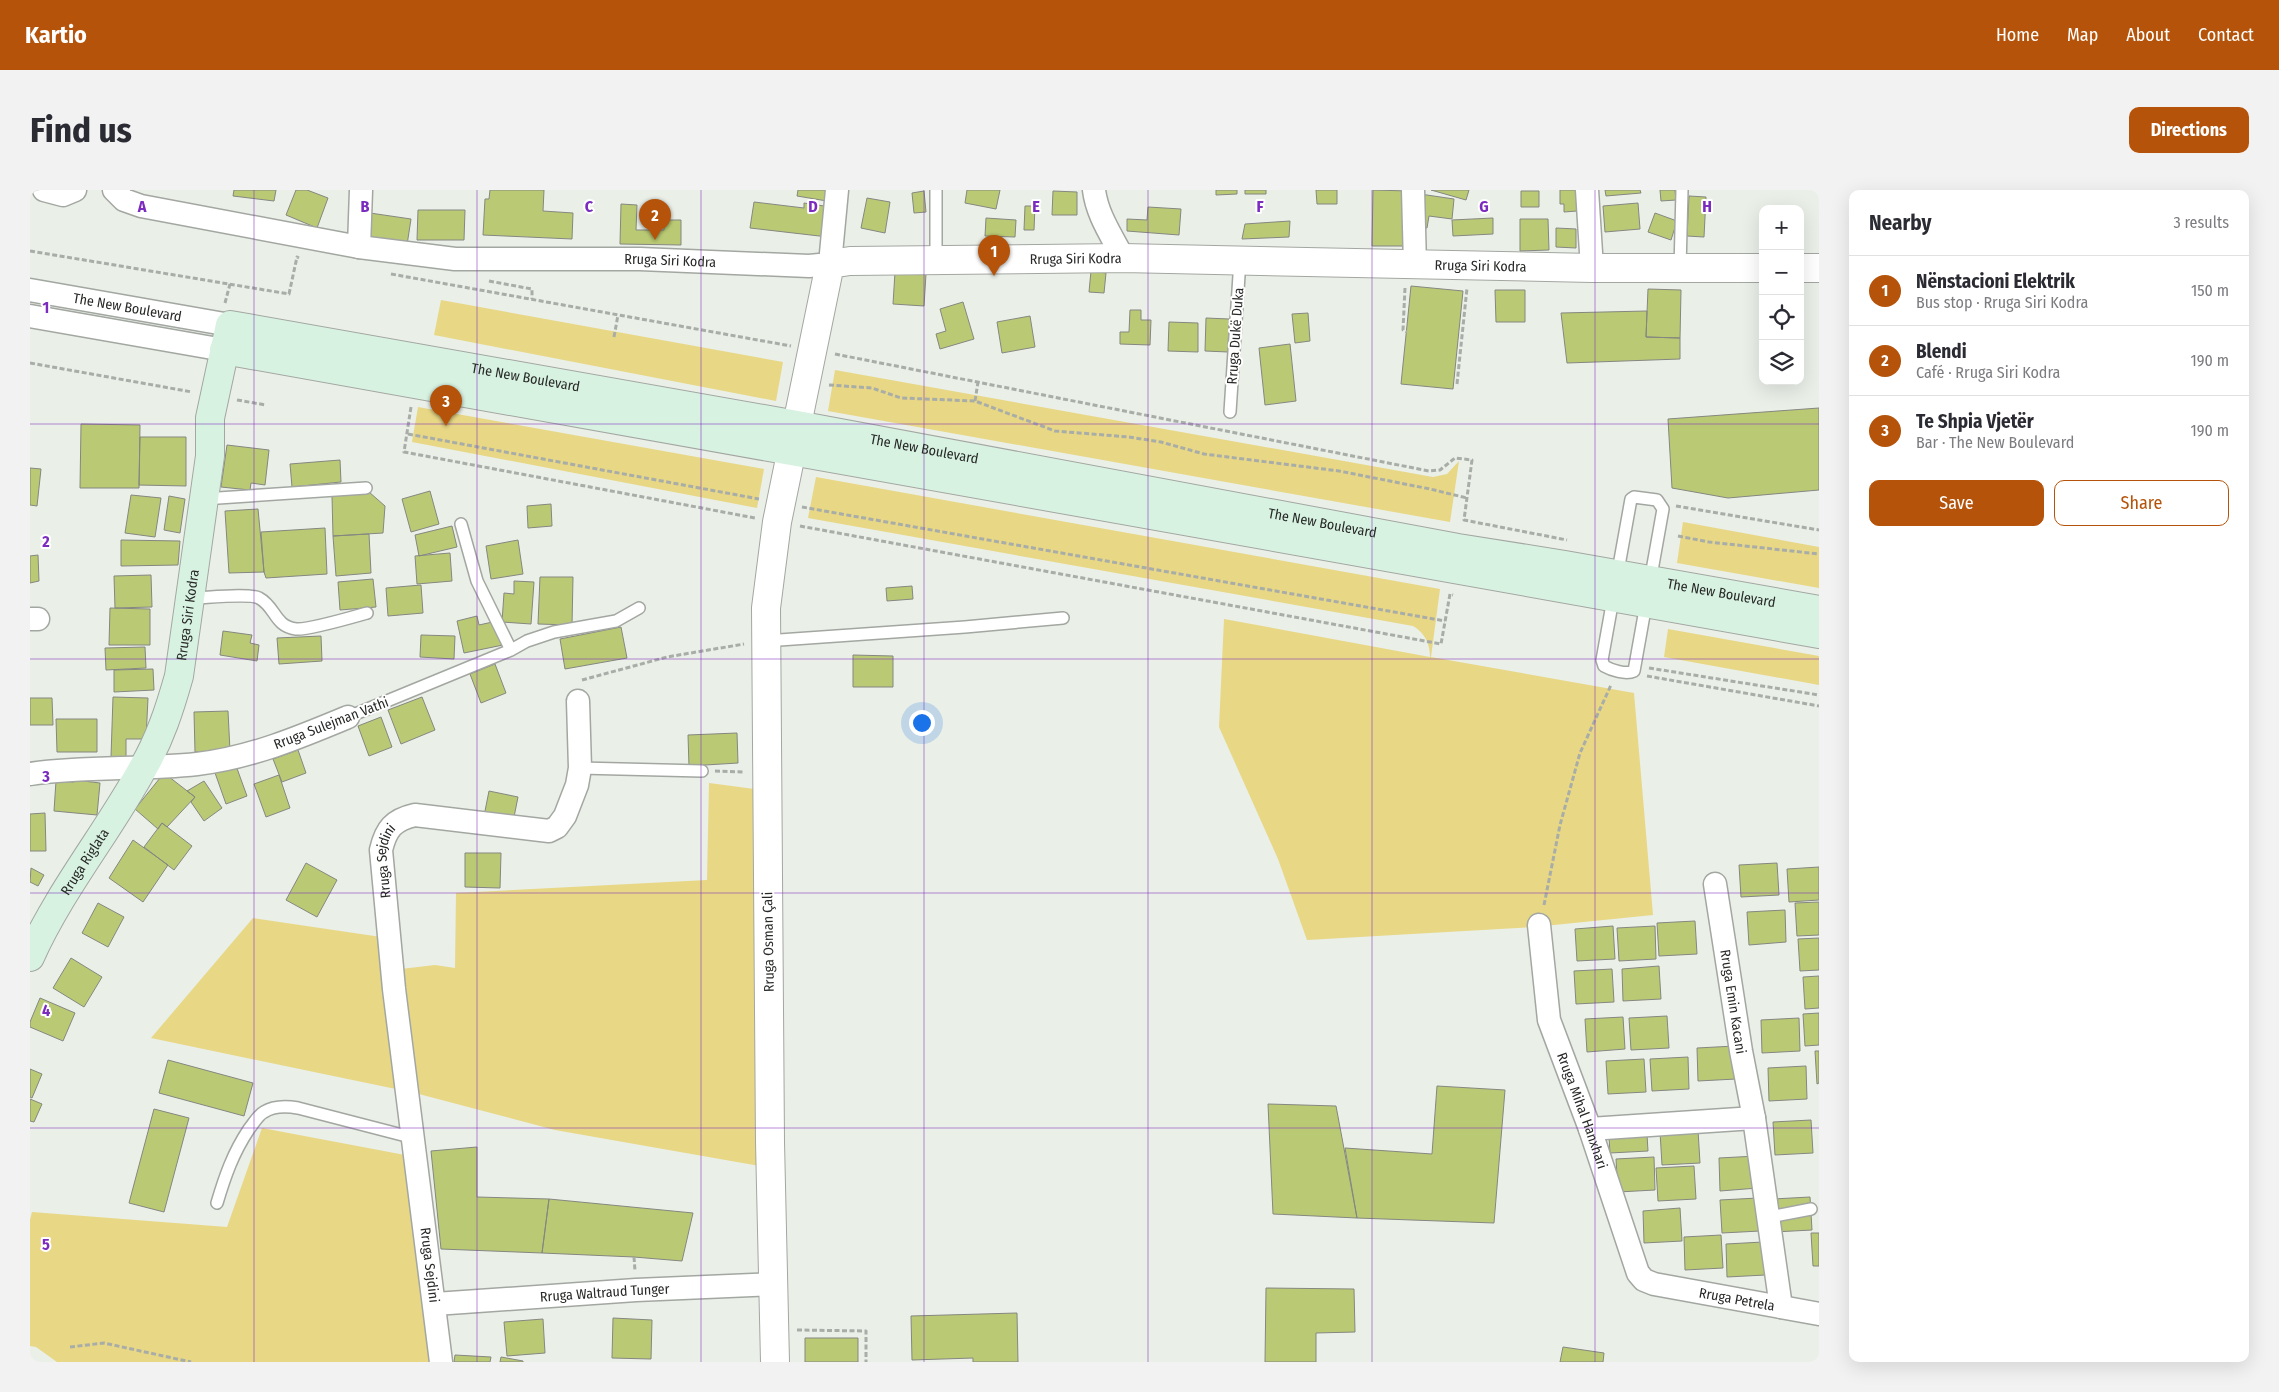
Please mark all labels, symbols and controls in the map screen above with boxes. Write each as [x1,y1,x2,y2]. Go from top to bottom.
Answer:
text: Kartio [25,21,87,49]
text: Home [1996,24,2039,46]
text: Map [2067,24,2098,46]
text: About [2126,24,2170,46]
text: Contact [2198,24,2254,46]
button: Directions [2129,107,2249,153]
text: Find us [30,109,132,151]
text: A [137,197,147,216]
text: B [361,197,370,216]
text: C [585,197,594,216]
text: D [808,197,818,216]
text: E [1032,197,1040,216]
text: F [1256,197,1264,216]
text: G [1479,197,1489,216]
text: H [1702,197,1712,216]
pin: 2 [639,199,671,240]
map controls [1759,205,1804,385]
button: + [1759,205,1804,250]
text: Nearby [1869,210,1931,236]
text: 3 results [2173,213,2229,232]
pin: 1 [978,235,1010,276]
street label: Rruga Siri Kodra [1030,250,1122,268]
button: − [1759,250,1804,295]
street label: Rruga Siri Kodra [624,251,717,271]
street label: Rruga Siri Kodra [1434,257,1527,276]
text: Nënstacioni Elektrik [1916,270,2075,293]
text: 1 [1882,281,1888,300]
text: 150 m [2191,281,2229,300]
street label: Rruga Dukë Duka [1224,287,1247,385]
street label: The New Boulevard [72,290,183,325]
text: Bus stop · Rruga Siri Kodra [1916,293,2088,312]
button: locate [1759,295,1804,340]
text: 1 [43,298,49,317]
button: layers [1759,340,1804,385]
text: Blendi [1916,340,1967,363]
text: 2 [1881,351,1889,370]
text: 190 m [2191,351,2229,370]
street label: The New Boulevard [470,360,581,396]
text: Café · Rruga Siri Kodra [1916,363,2060,382]
pin: 3 [430,385,462,426]
text: Te Shpia Vjetër [1916,410,2034,433]
text: 3 [1881,421,1889,440]
text: 190 m [2191,421,2229,440]
street label: The New Boulevard [869,431,980,468]
text: Bar · The New Boulevard [1916,433,2074,452]
button: Save [1869,480,2044,526]
button: Share [2054,480,2229,526]
street label: The New Boulevard [1267,505,1378,542]
text: 2 [41,532,50,551]
street label: Rruga Siri Kodra [173,568,203,662]
street label: The New Boulevard [1666,575,1777,611]
street label: Rruga Sulejman Vathi [271,694,391,753]
your location [909,710,935,736]
text: 3 [41,767,50,786]
street label: Rruga Sejdini [373,820,399,899]
street label: Rruga Riglata [57,825,113,898]
street label: Rruga Osman Çali [759,892,778,992]
street label: Rruga Emin Kacani [1716,948,1749,1055]
text: 4 [42,1001,50,1020]
street label: Rruga Mihal Hanxhari [1553,1050,1611,1171]
street label: Rruga Sejdini [416,1226,443,1304]
text: 5 [42,1235,50,1254]
street label: Rruga Waltraud Tunger [539,1281,670,1306]
street label: Rruga Petrela [1698,1284,1776,1315]

